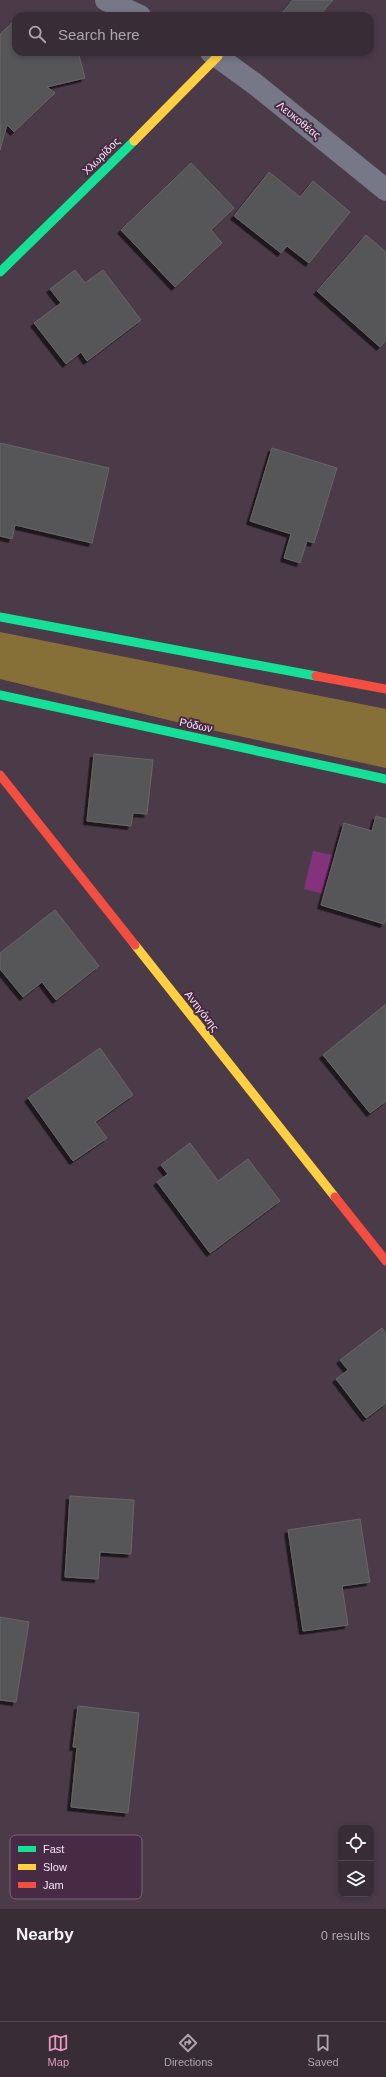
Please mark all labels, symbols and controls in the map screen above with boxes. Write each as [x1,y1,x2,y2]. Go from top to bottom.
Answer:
search box [12,12,374,56]
icon: search [26,23,48,45]
text: Search here [58,26,140,43]
street label: Λευκοθέας [275,99,323,141]
street label: Χλωρίδος [80,135,122,177]
street label: Ρόδων [178,716,214,734]
street label: Αντιγόνης [183,988,221,1034]
map controls [338,1825,374,1897]
button: locate [338,1825,374,1861]
legend [10,1835,142,1899]
text: Fast [43,1843,64,1855]
text: Slow [43,1861,67,1873]
button: layers [338,1861,374,1897]
text: Jam [43,1879,64,1891]
text: Nearby [16,1925,74,1944]
text: 0 results [321,1928,370,1943]
tab: Map [47,2032,69,2068]
tab: Directions [164,2032,213,2068]
tab: Saved [307,2032,339,2068]

